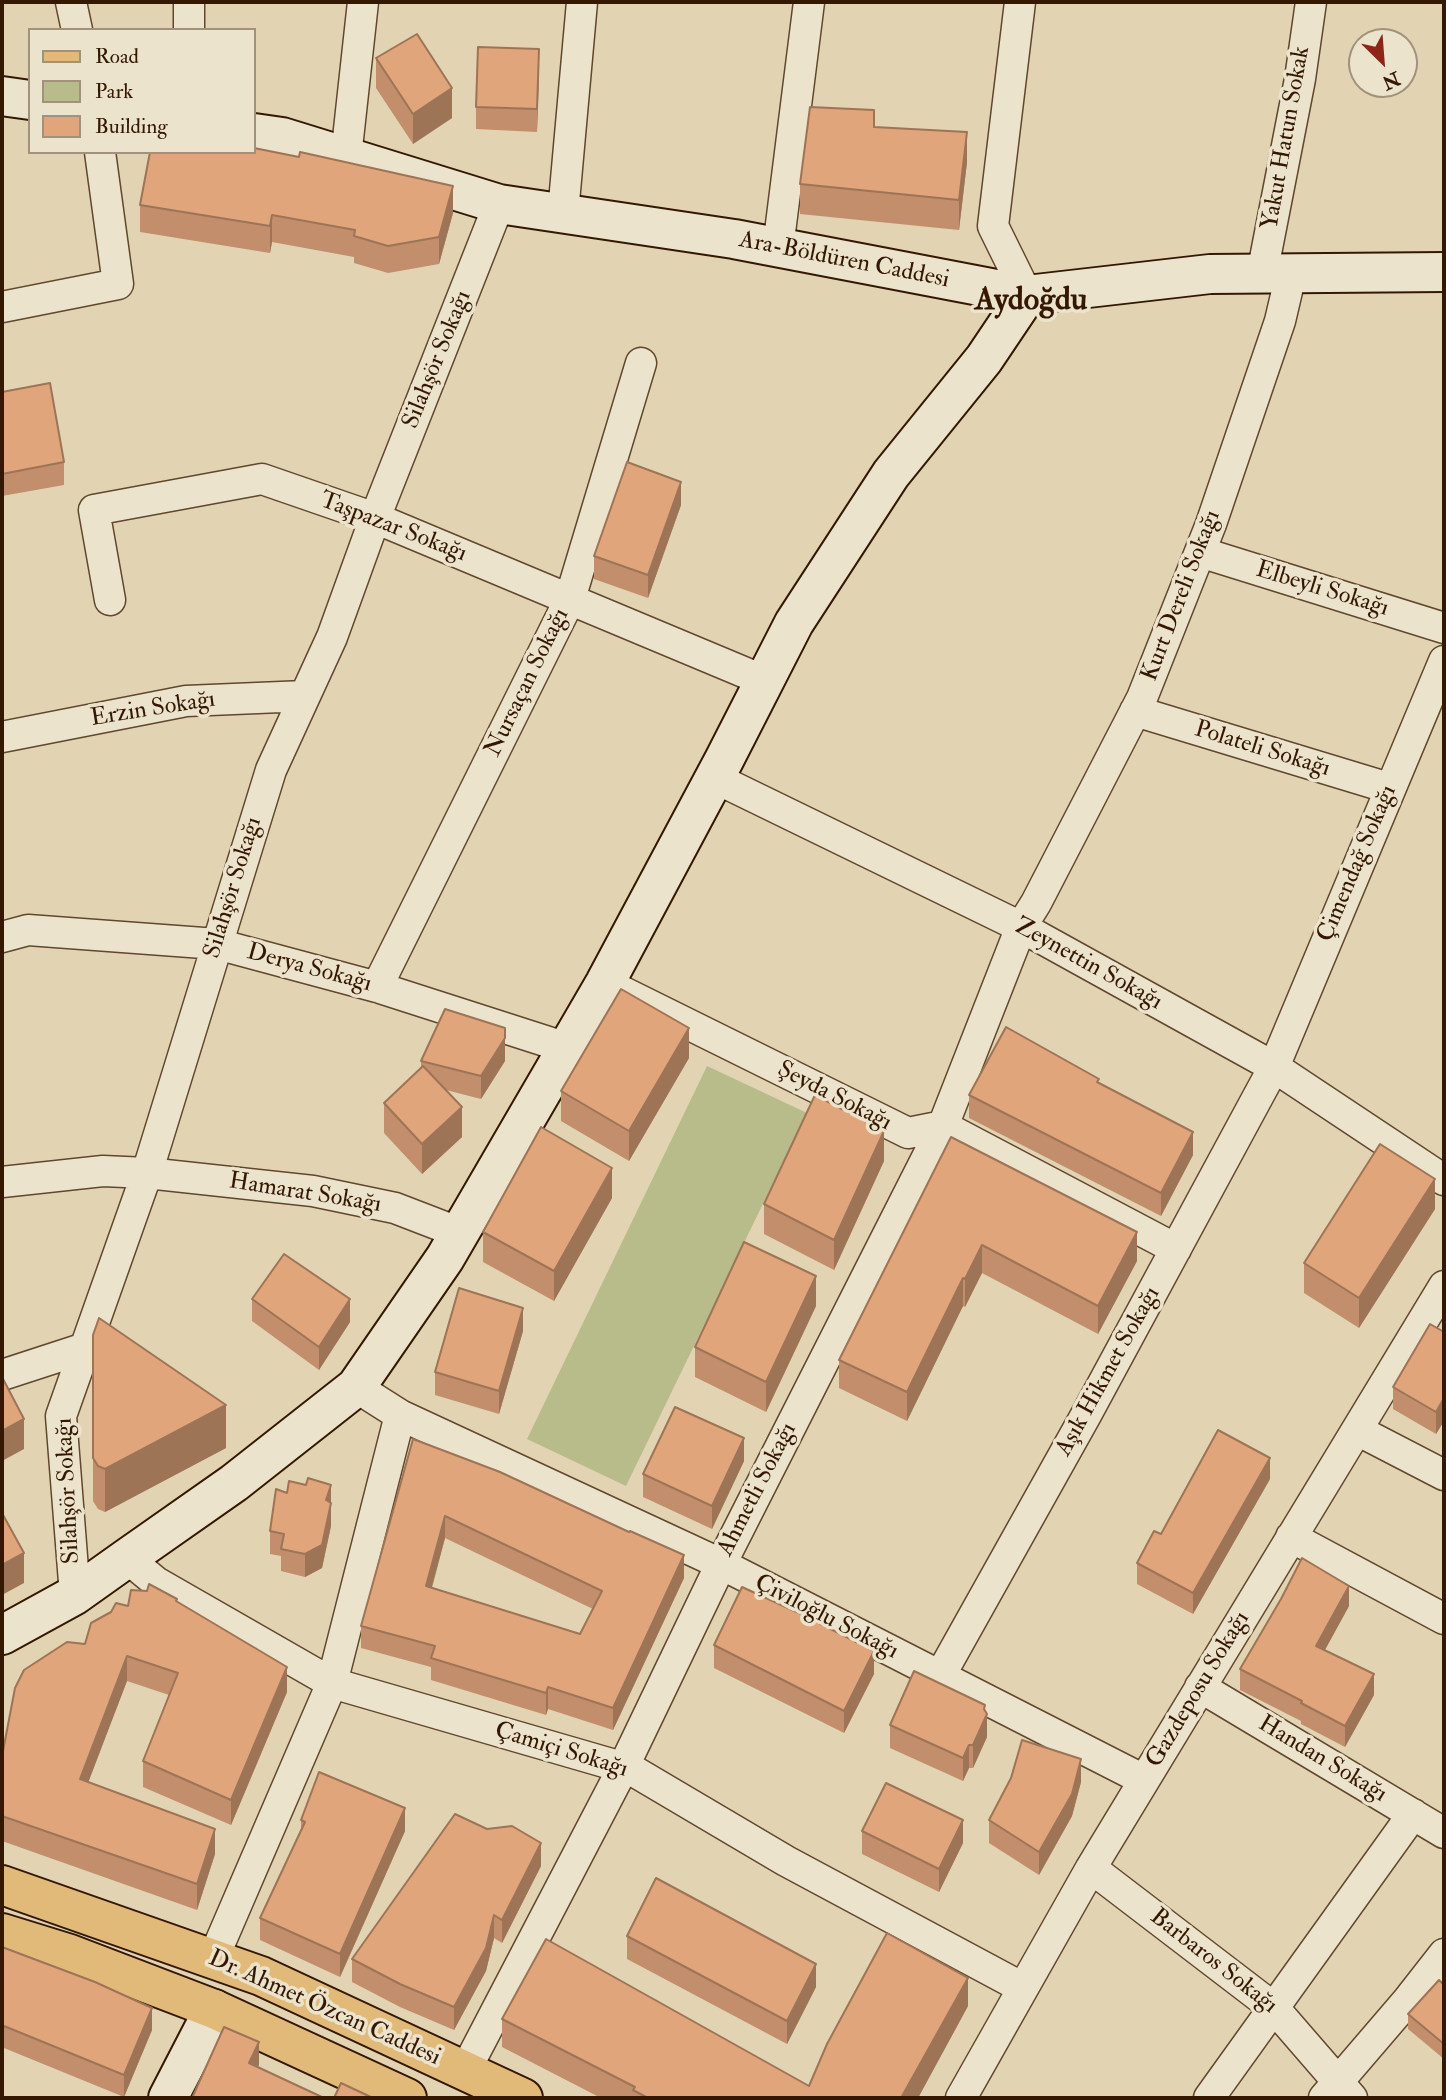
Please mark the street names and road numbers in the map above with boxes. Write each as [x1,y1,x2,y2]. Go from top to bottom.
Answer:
street label: Yakut Hatun Sokak [1257,44,1317,232]
street label: Ara-Böldüren Caddesi [736,226,952,296]
street label: Silahşör Sokağı [397,287,479,433]
street label: Taşpazar Sokağı [316,487,470,569]
street label: Kurt Dereli Sokağı [1136,506,1228,686]
street label: Elbeyli Sokağı [1252,556,1392,624]
street label: Nursaçan Sokağı [480,604,576,762]
street label: Erzin Sokağı [89,686,217,734]
street label: Polateli Sokağı [1191,716,1333,784]
street label: Çimendağ Sokağı [1312,781,1404,947]
street label: Silahşör Sokağı [199,814,269,962]
street label: Zeynettin Sokağı [1009,913,1167,1017]
street label: Derya Sokağı [243,939,375,999]
street label: Şeyda Sokağı [772,1056,896,1138]
street label: Hamarat Sokağı [227,1168,383,1220]
street label: Aşık Hikmet Sokağı [1050,1282,1168,1462]
street label: Silahşör Sokağı [51,1417,87,1565]
street label: Ahmetli Sokağı [712,1418,804,1562]
street label: Çiviloğlu Sokağı [749,1569,903,1667]
street label: Gazdeposu Sokağı [1141,1607,1257,1773]
street label: Handan Sokağı [1252,1710,1392,1810]
street label: Çamiçi Sokağı [491,1717,631,1785]
street label: Barbaros Sokağı [1143,1903,1283,2021]
street label: Dr. Ahmet Özcan Caddesi [204,1945,444,2073]

